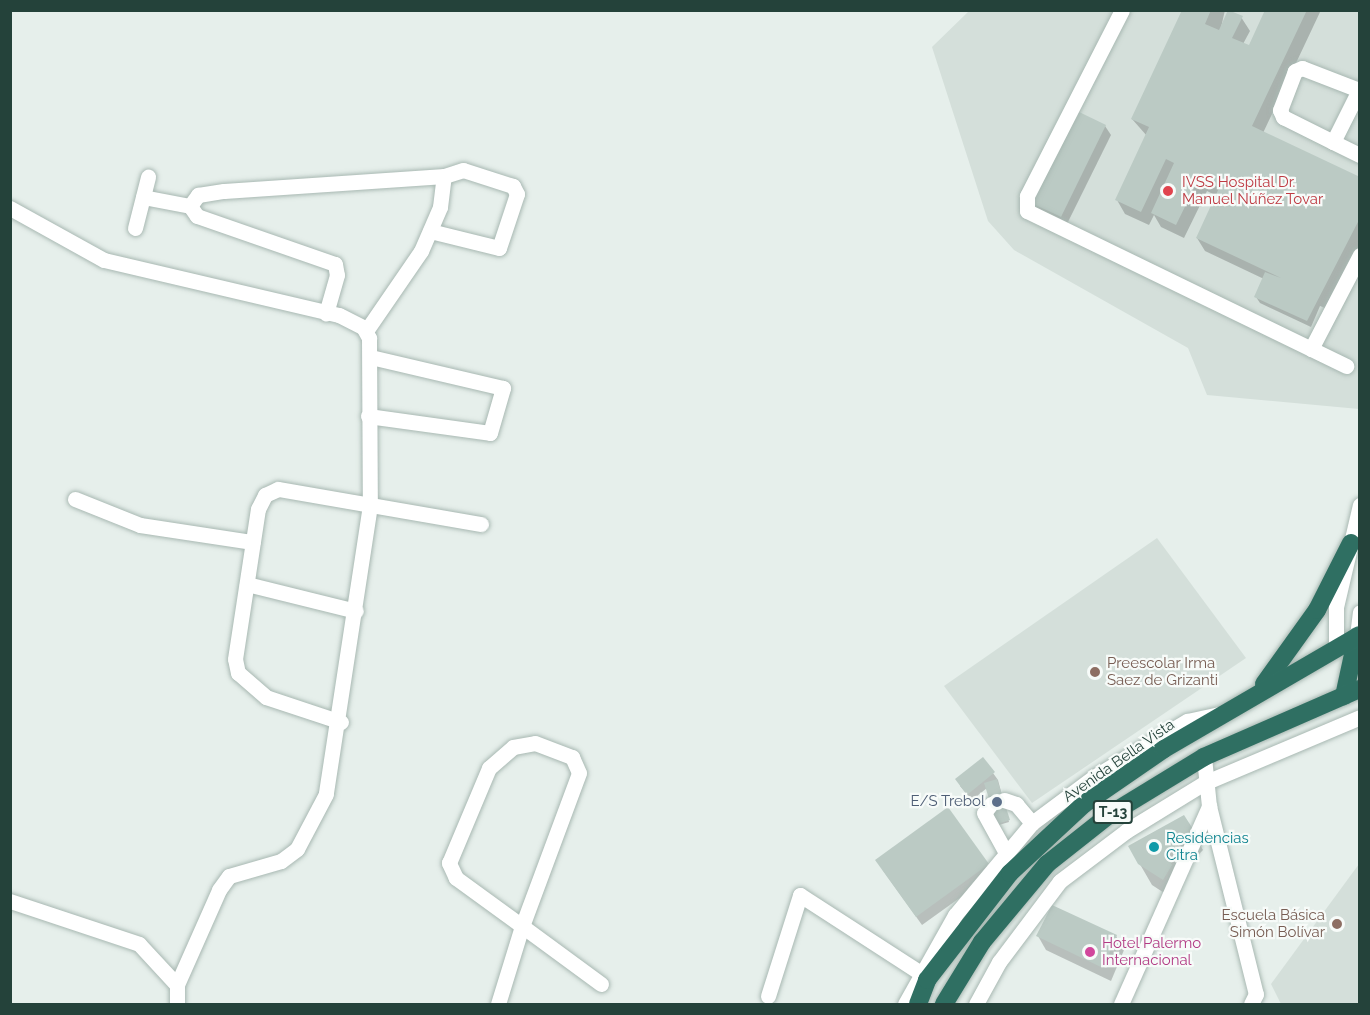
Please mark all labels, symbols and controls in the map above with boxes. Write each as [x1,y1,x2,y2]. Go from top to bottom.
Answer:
place label: IVSS Hospital Dr. Manuel Núñez Tovar [1182,173,1324,208]
marker: IVSS Hospital Dr. Manuel Núñez Tovar [1159,182,1177,200]
place label: Preescolar Irma Saez de Grizanti [1107,654,1218,689]
marker: Preescolar Irma Saez de Grizanti [1088,665,1102,679]
street label: Avenida Bella Vista [1060,716,1178,806]
place label: E/S Trebol [910,793,985,811]
marker: E/S Trebol [990,795,1004,809]
road number: T-13 [1092,801,1134,823]
place label: Residencias Citra [1166,829,1249,864]
marker: Residencias Citra [1147,840,1161,854]
place label: Escuela Básica Simón Bolívar [1222,906,1325,941]
marker: Escuela Básica Simón Bolívar [1330,917,1344,931]
place label: Hotel Palermo Internacional [1102,934,1202,969]
marker: Hotel Palermo Internacional [1083,945,1097,959]

